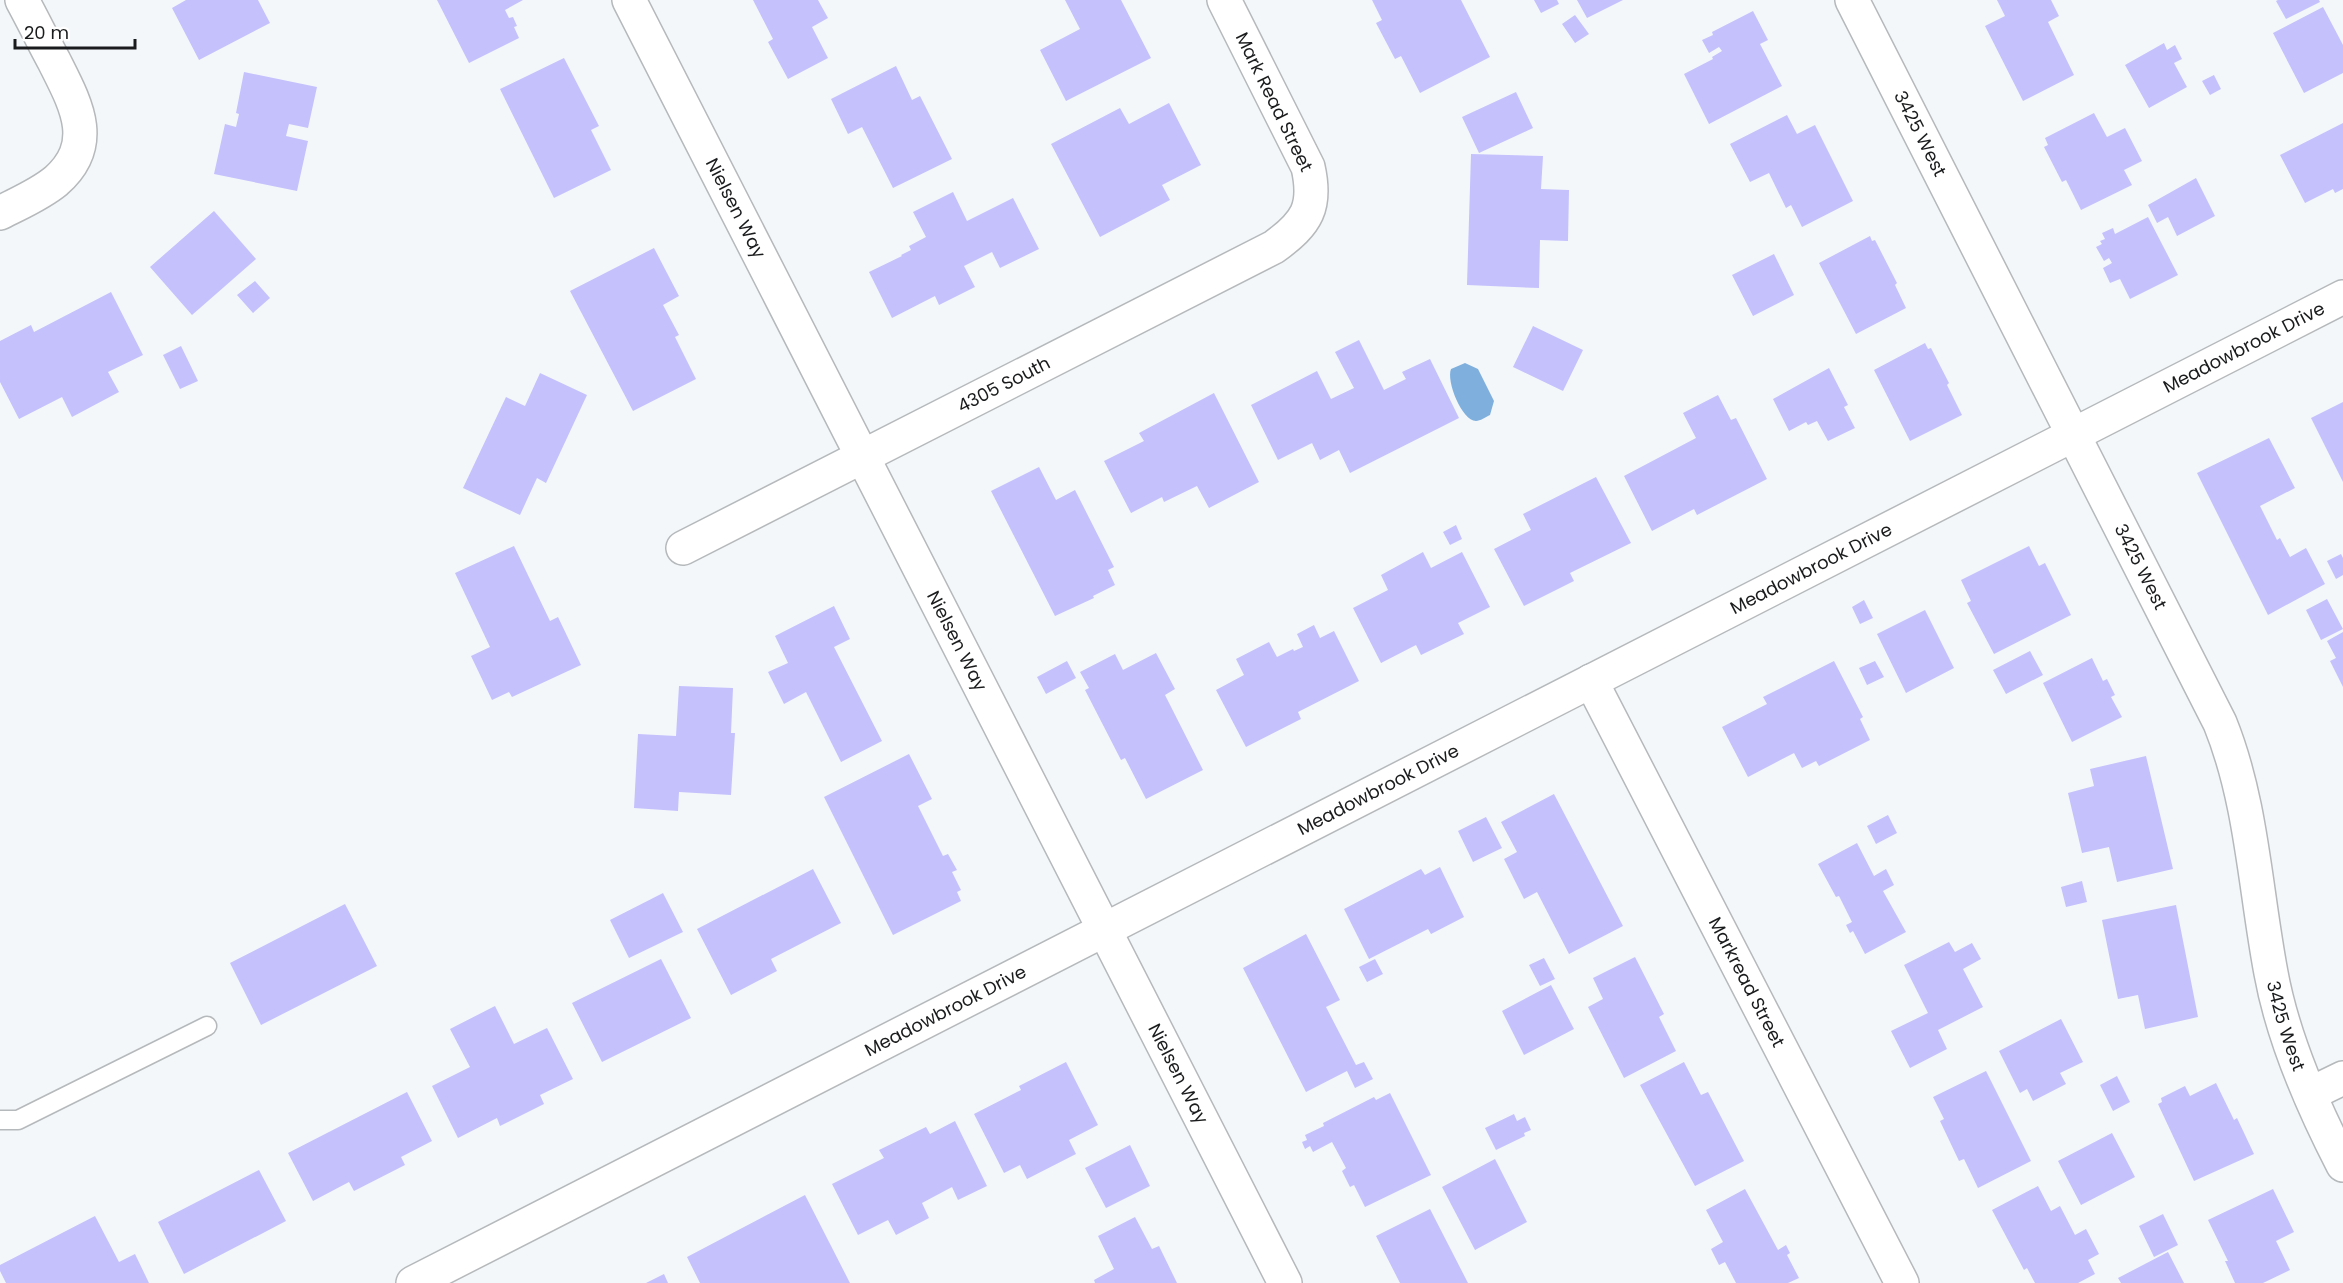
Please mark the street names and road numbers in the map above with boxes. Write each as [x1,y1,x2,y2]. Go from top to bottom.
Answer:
street label: Mark Read Street [1230,28,1319,176]
street label: 3425 West [1888,86,1953,181]
street label: Nielsen Way [700,154,772,263]
street label: Meadowbrook Drive [2158,295,2329,399]
street label: 4305 South [953,350,1054,418]
street label: Meadowbrook Drive [1726,517,1896,620]
street label: 3425 West [2109,519,2173,614]
street label: Nielsen Way [921,586,993,695]
street label: Meadowbrook Drive [1293,738,1463,841]
street label: Markread Street [1703,912,1791,1051]
street label: Meadowbrook Drive [860,959,1030,1062]
street label: 3425 West [2261,979,2312,1075]
street label: Nielsen Way [1142,1019,1215,1128]

